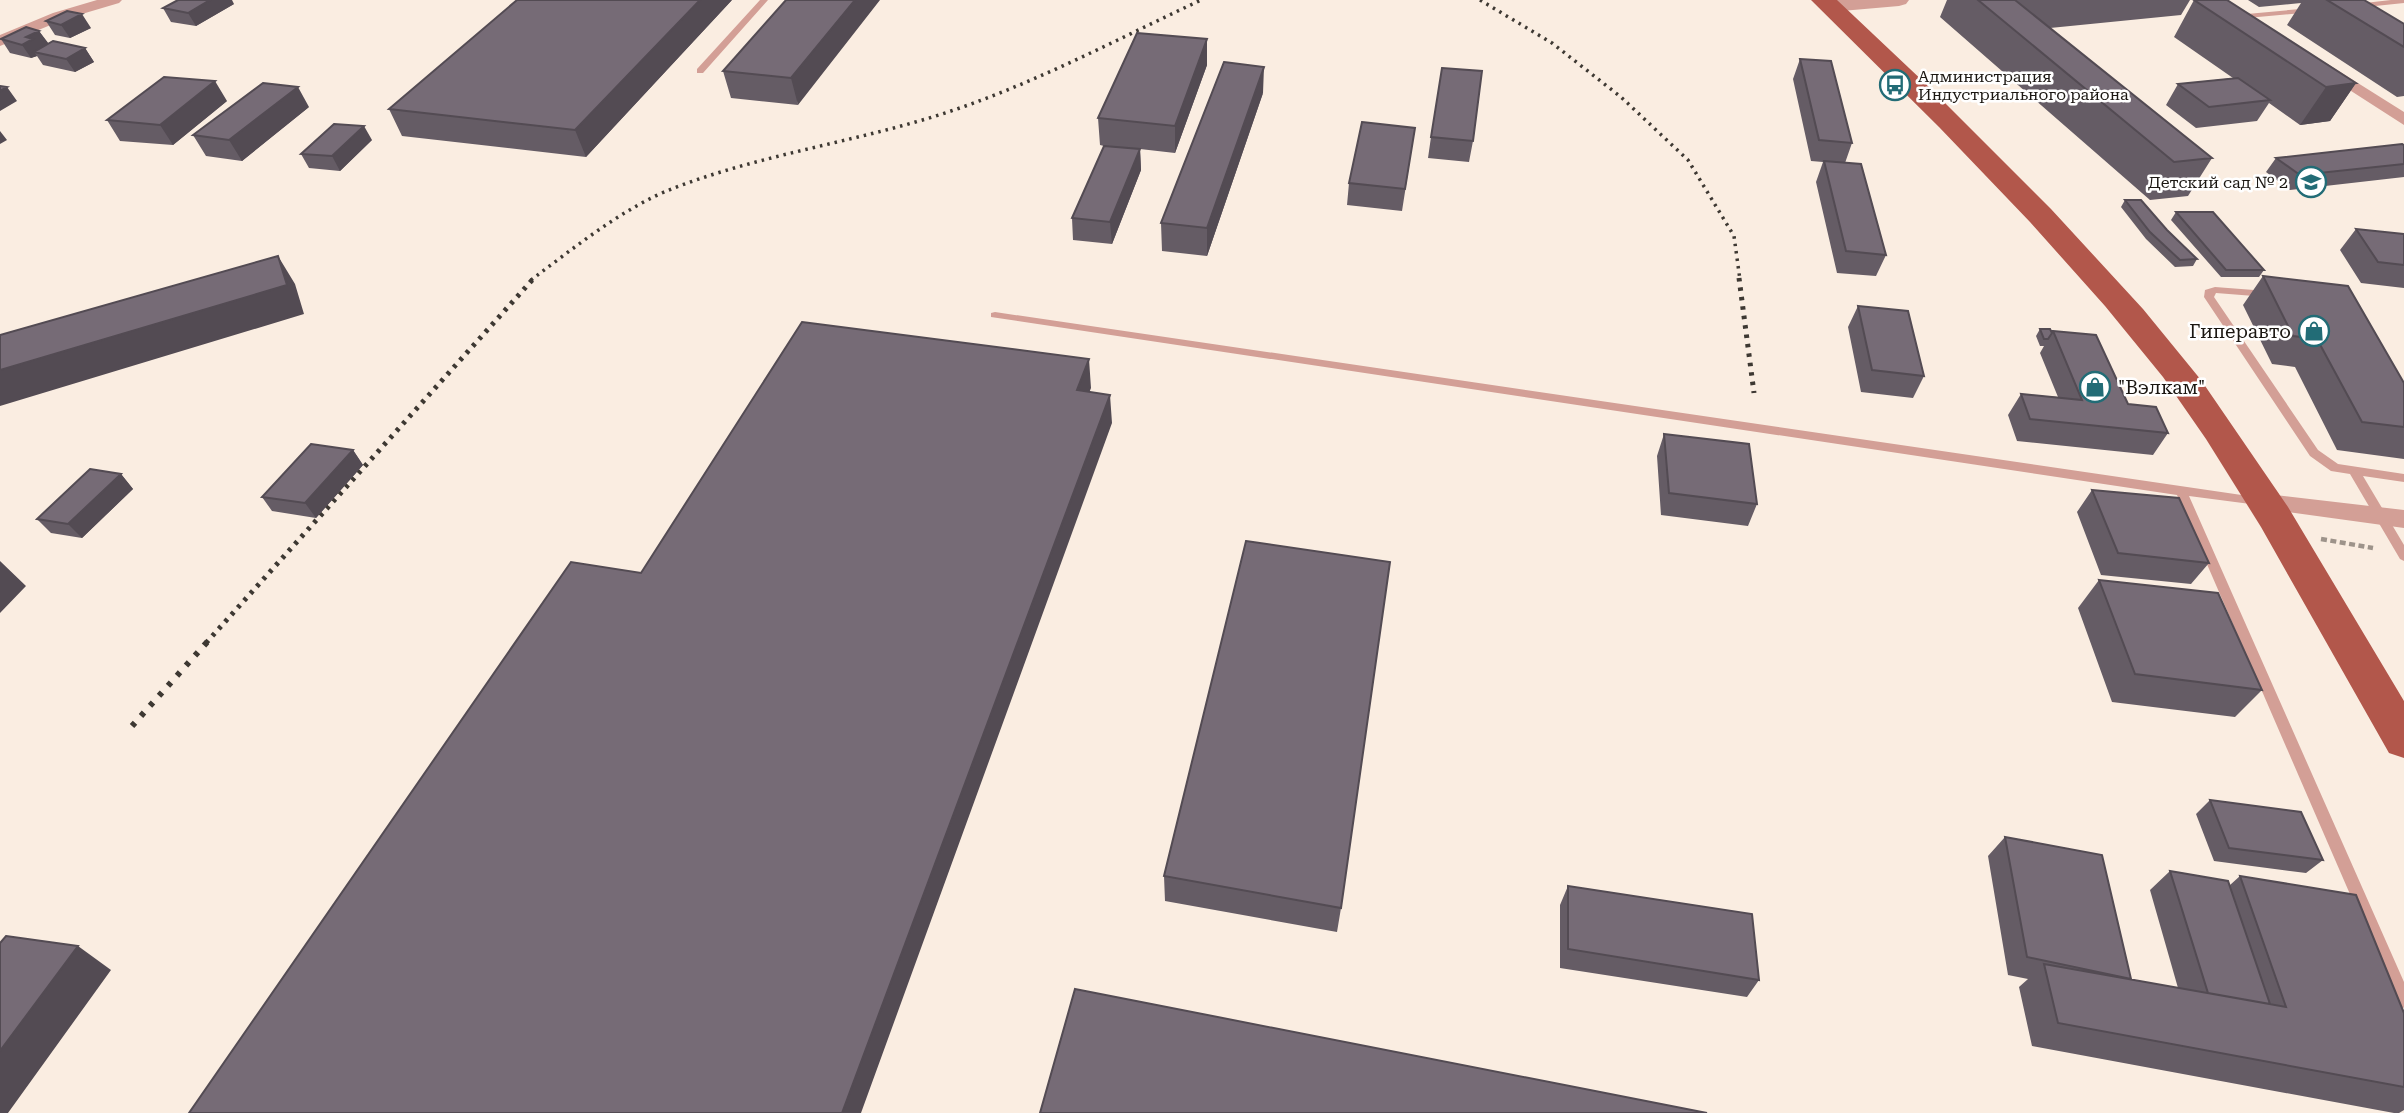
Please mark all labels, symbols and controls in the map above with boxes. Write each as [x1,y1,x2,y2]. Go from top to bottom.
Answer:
place label: Администрация Индустриального района [1918,67,2129,104]
bus stop icon: Администрация Индустриального района [1878,68,1912,102]
school or university icon: Детский сад № 2 [2294,165,2328,199]
place label: Детский сад № 2 [2148,173,2288,192]
shop icon: Гиперавто [2297,314,2331,348]
place label: Гиперавто [2189,320,2291,343]
shop icon: "Вэлкам" [2078,370,2112,404]
place label: "Вэлкам" [2118,376,2205,399]

